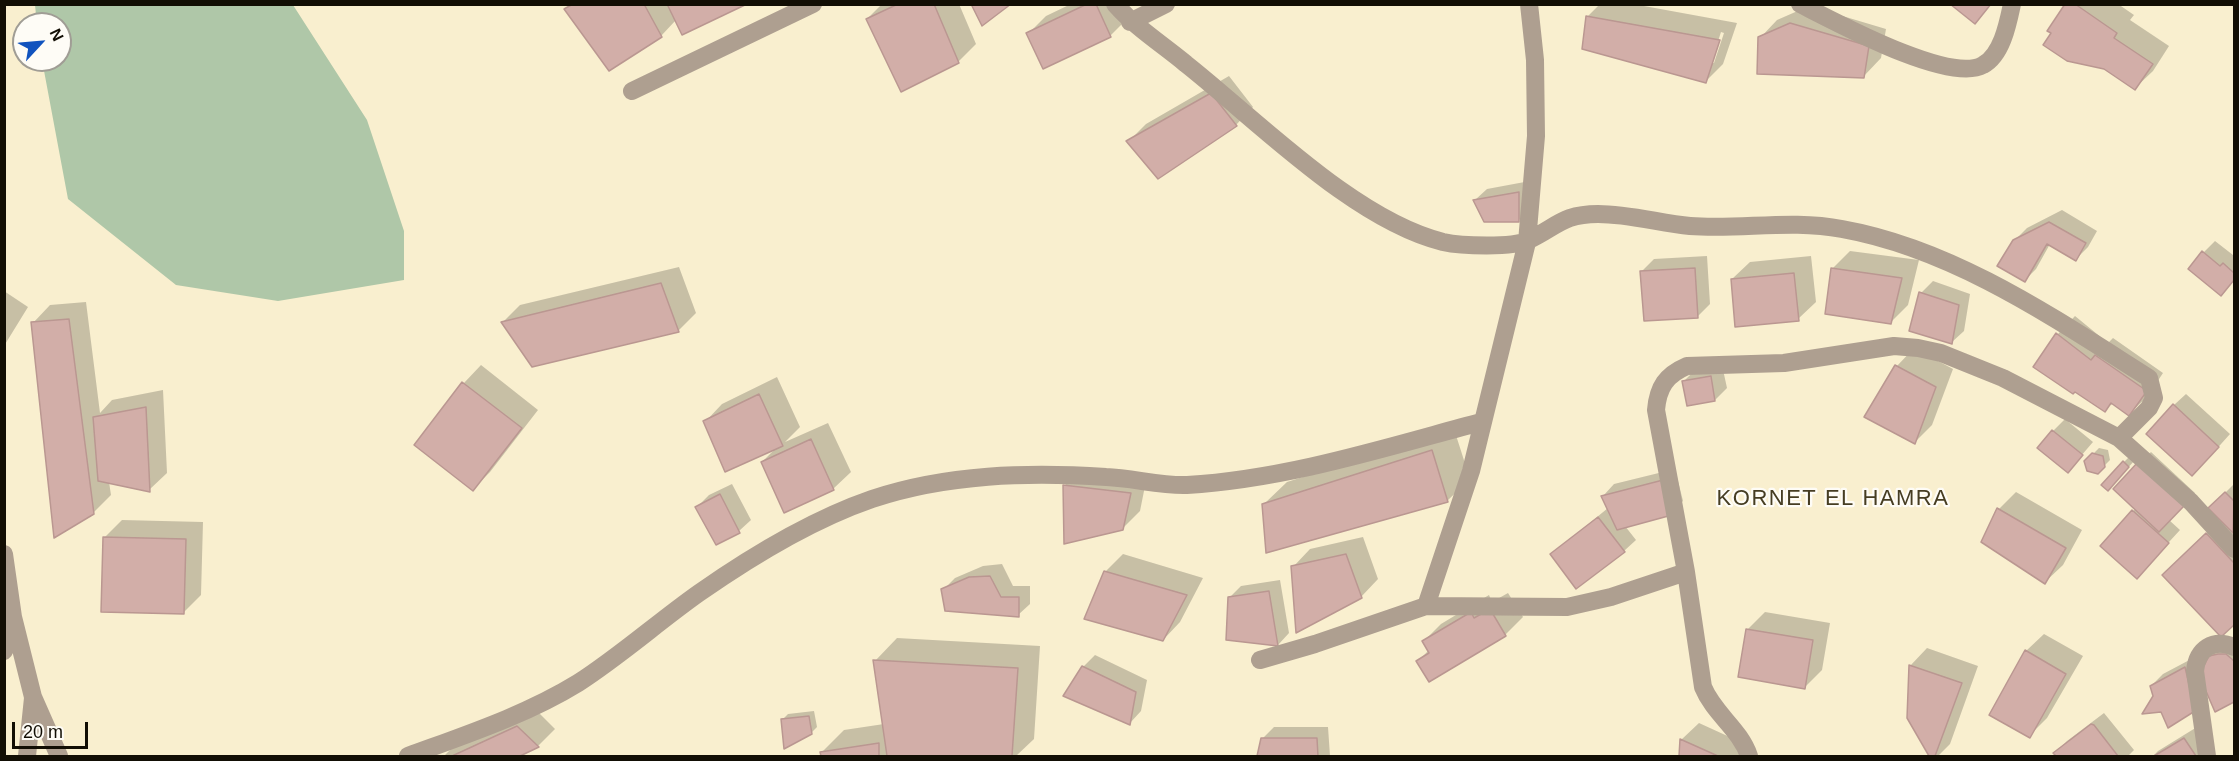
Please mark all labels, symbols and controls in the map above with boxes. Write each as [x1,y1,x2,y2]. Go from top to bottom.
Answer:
north arrow [12,12,72,72]
text: N [47,26,67,44]
district label: KORNET EL HAMRA [1717,486,1949,512]
scale bar [15,710,92,748]
text: 20 m [23,722,63,742]

